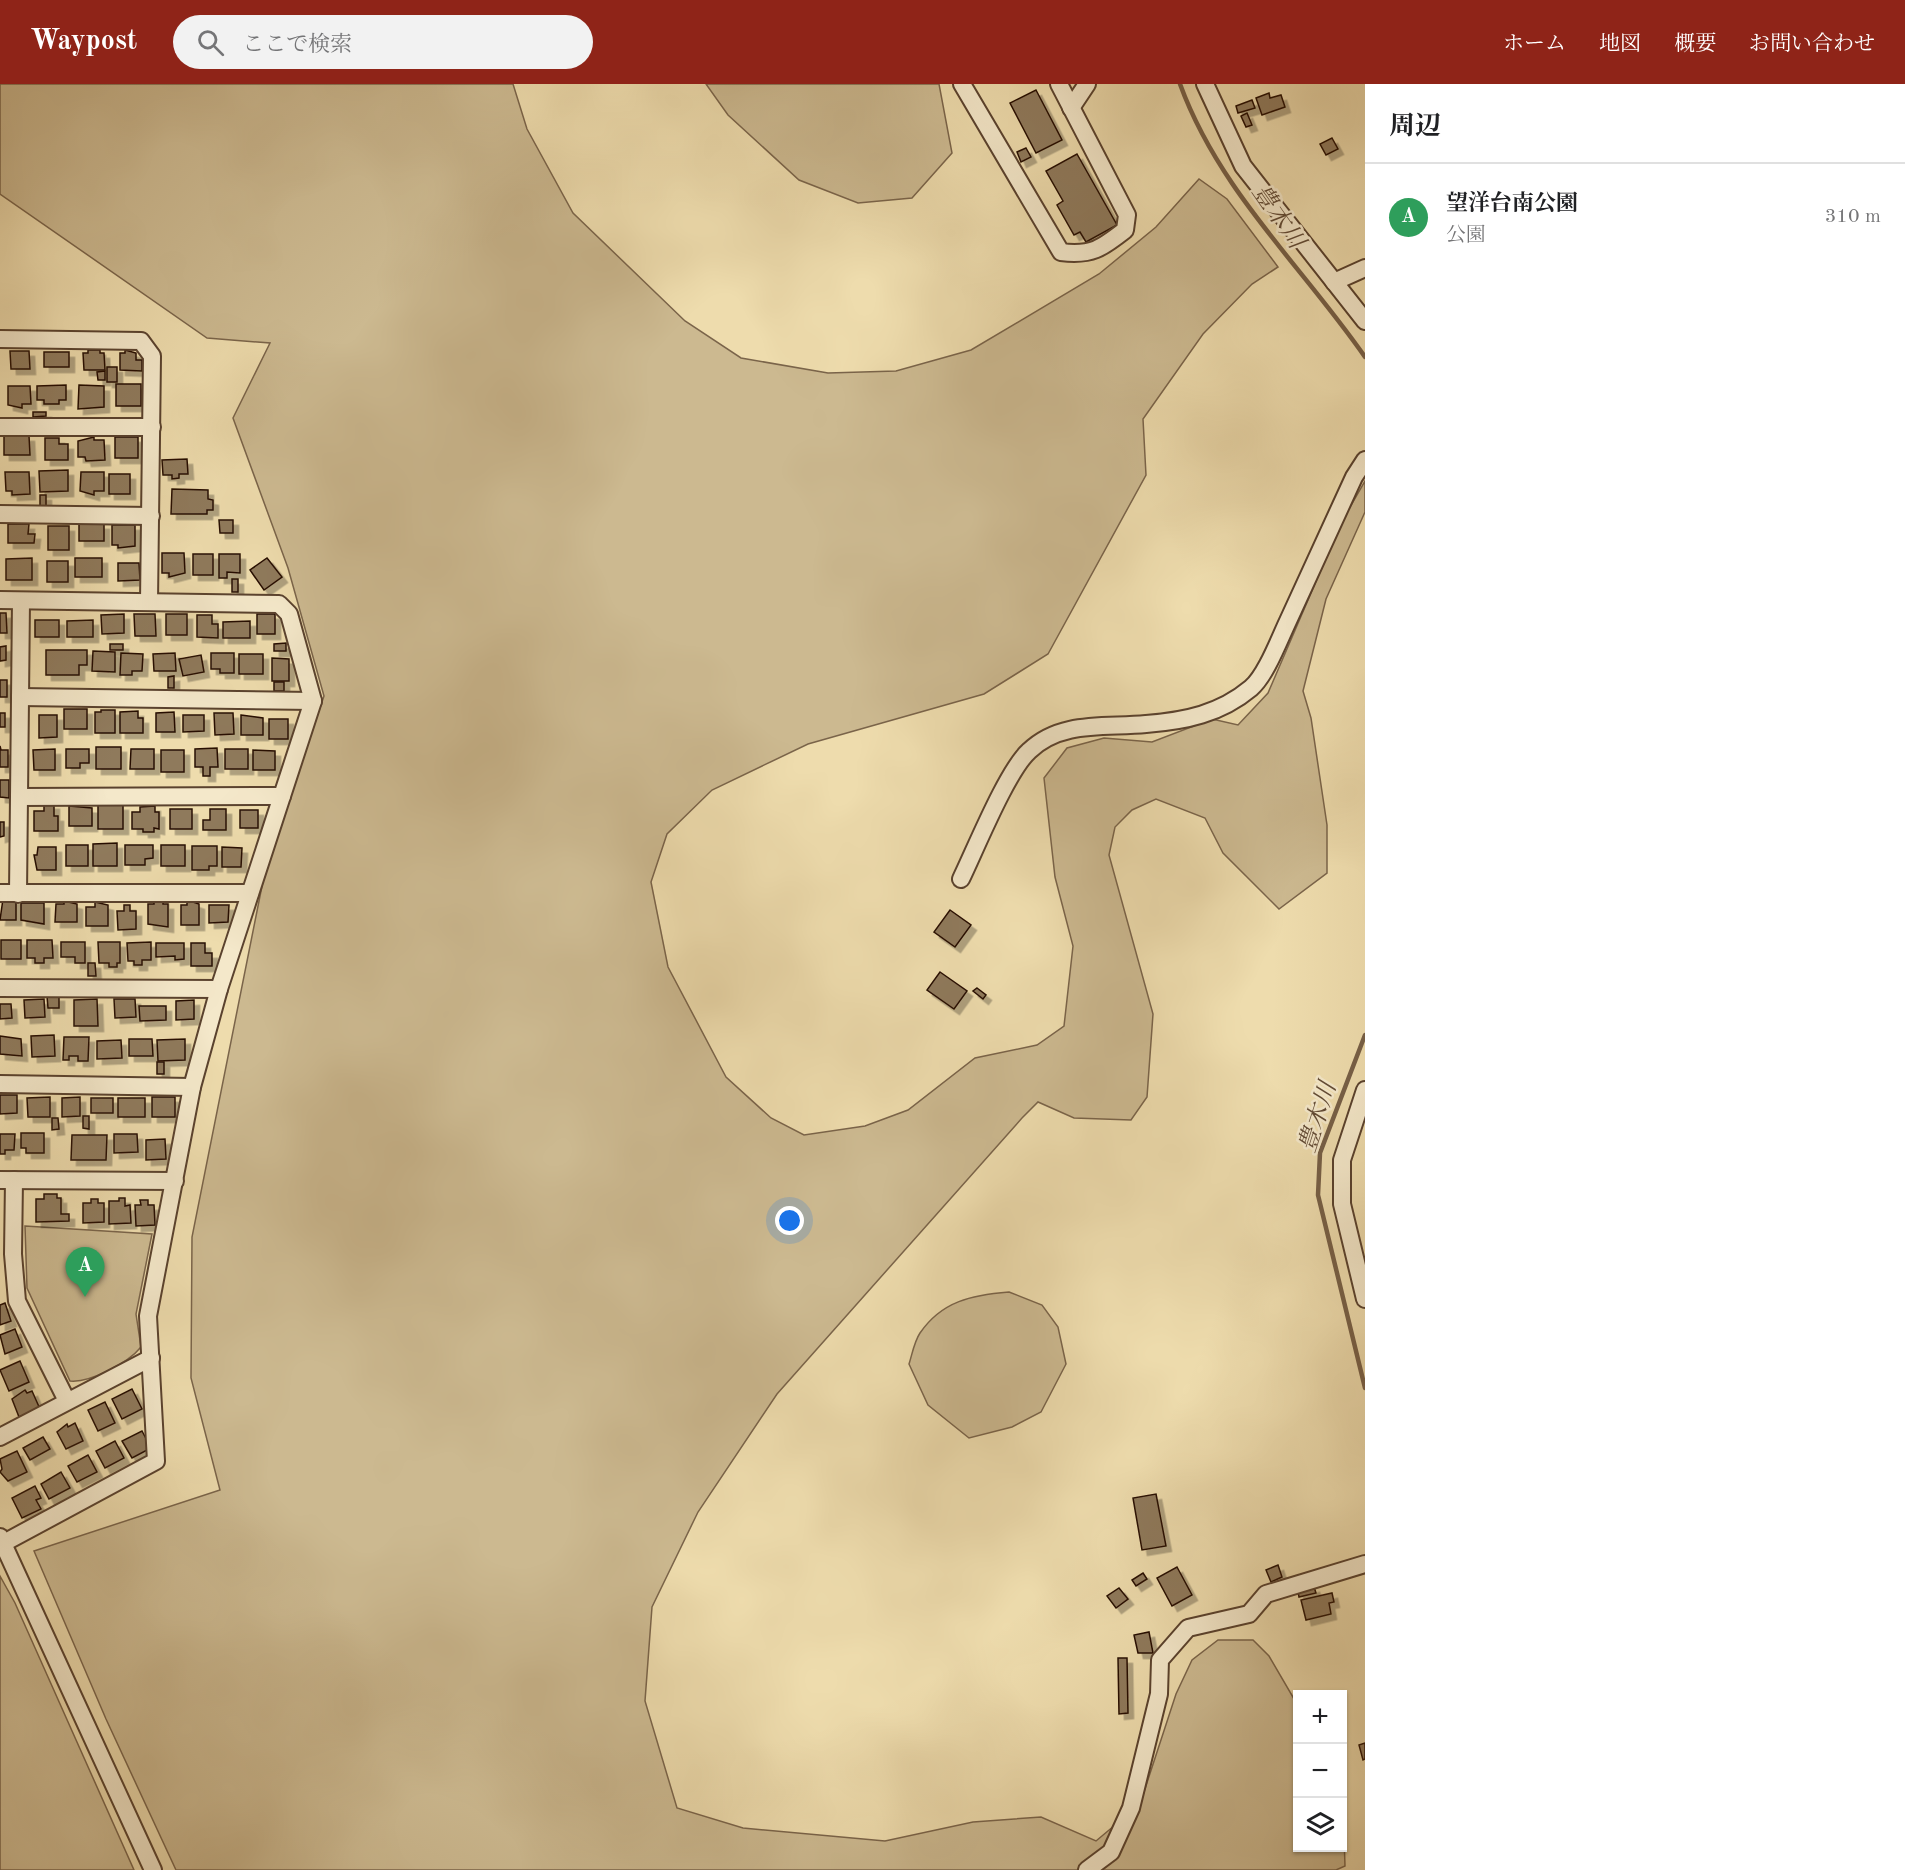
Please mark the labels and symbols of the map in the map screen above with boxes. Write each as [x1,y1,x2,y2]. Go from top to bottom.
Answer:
water label: 豊木川 [1247,179,1312,256]
water label: 豊木川 [1294,1076,1342,1156]
your location [775,1206,804,1235]
pin: A [66,1248,104,1297]

